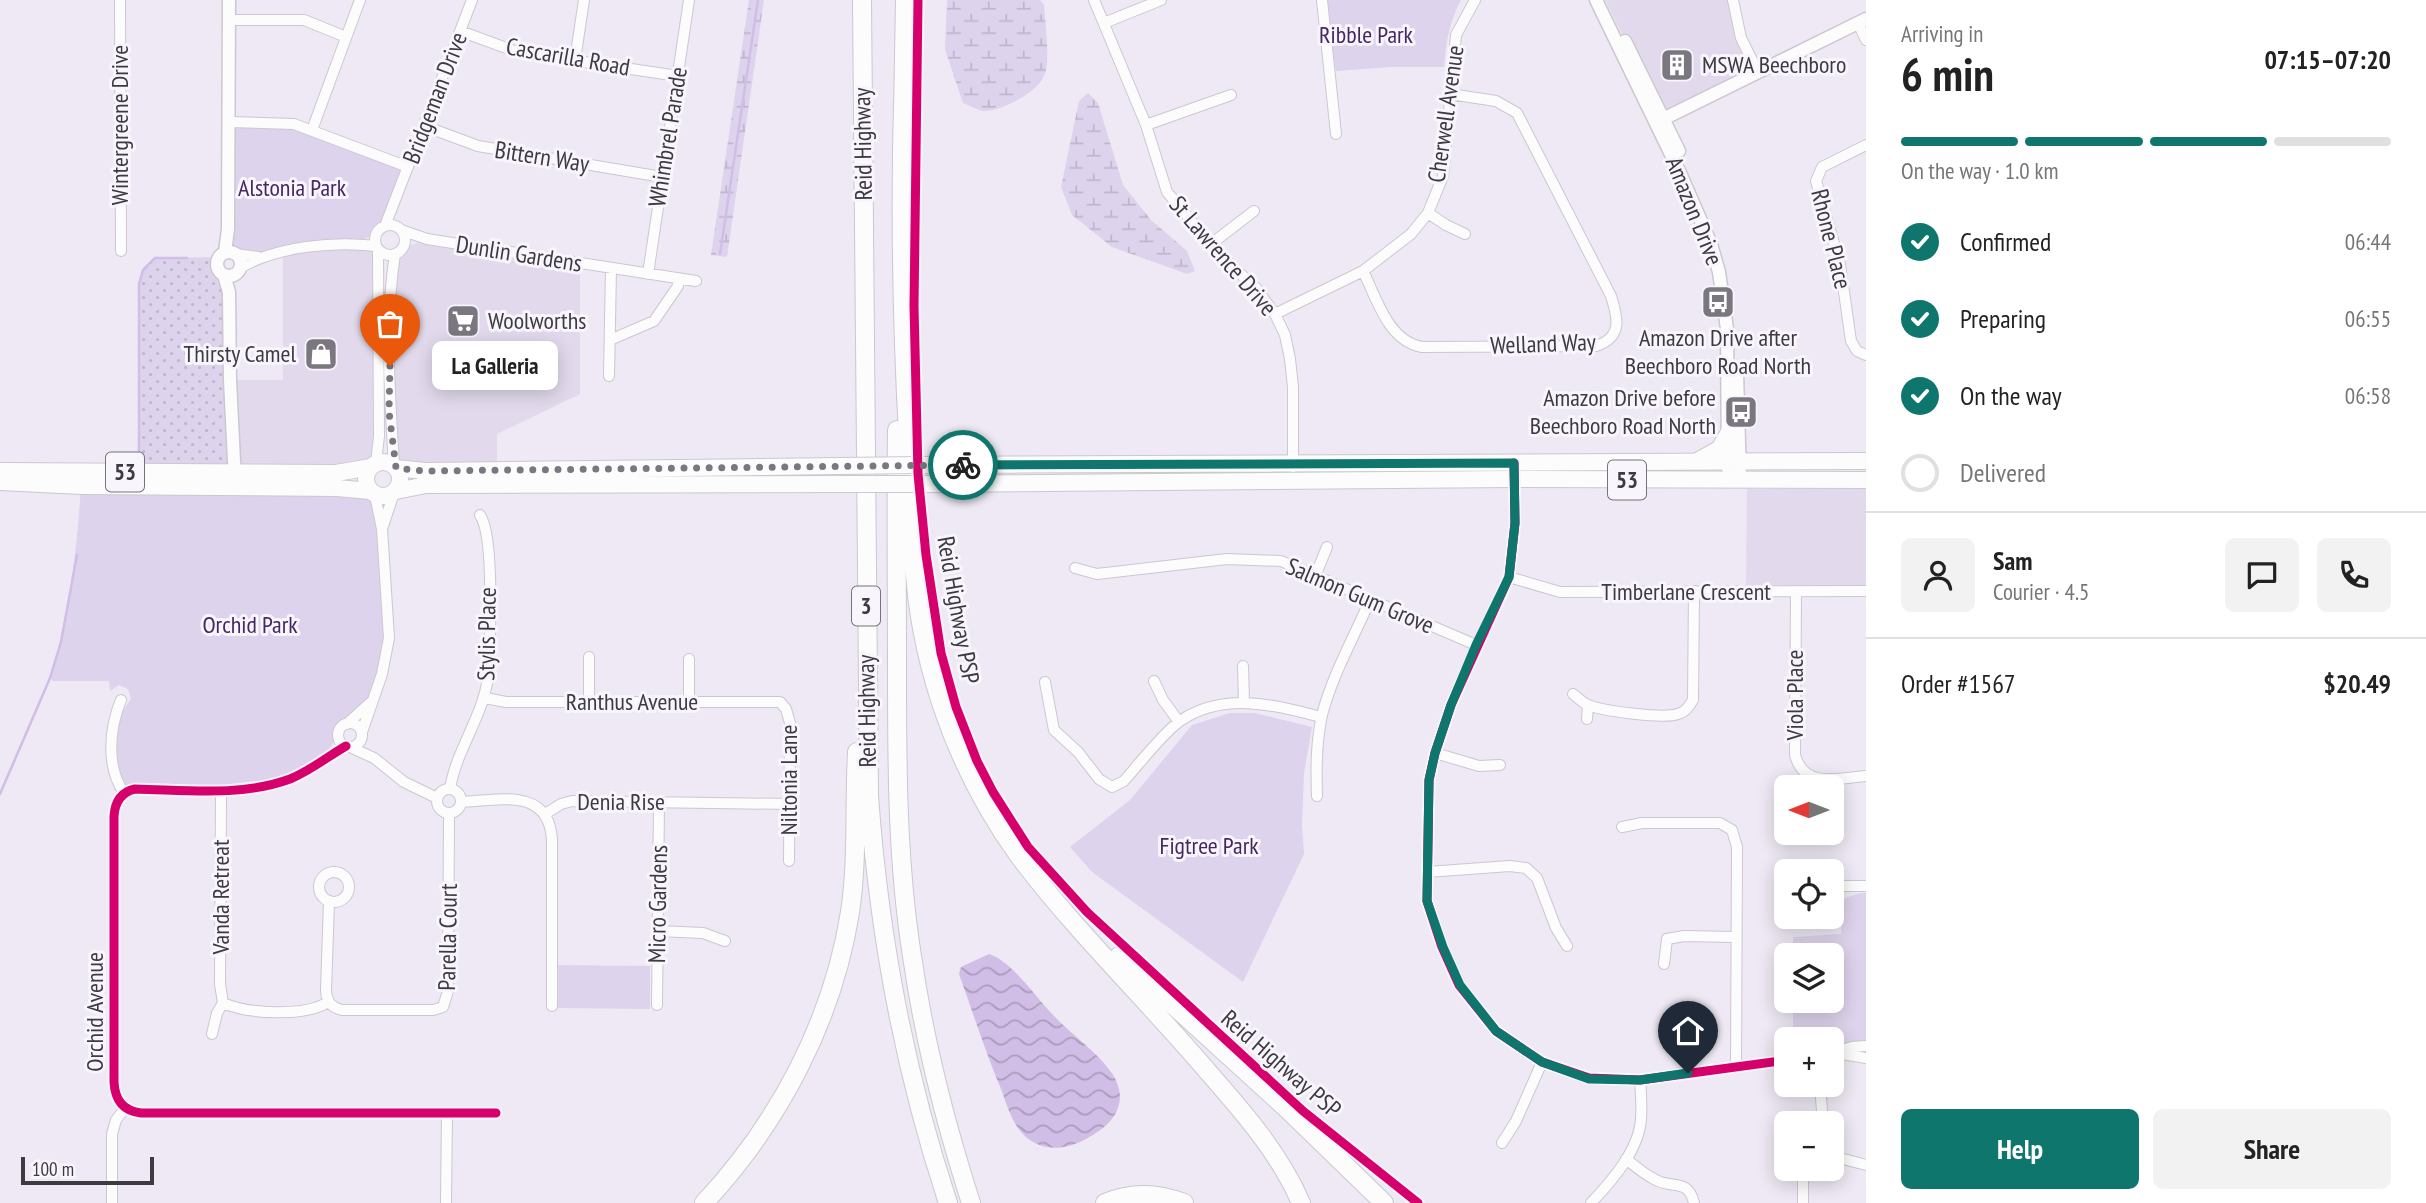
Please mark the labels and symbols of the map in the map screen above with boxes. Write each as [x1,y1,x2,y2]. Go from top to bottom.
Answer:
park label: Ribble Park [1319,19,1414,50]
street label: Bridgeman Drive [395,28,474,168]
street label: Cascarilla Road [504,30,632,83]
street label: Cherwell Avenue [1421,43,1470,185]
street label: Wintergreene Drive [104,45,135,205]
building icon: MSWA Beechboro [1658,46,1696,84]
place label: MSWA Beechboro [1702,49,1846,80]
street label: Whimbrel Parade [641,65,694,209]
street label: Reid Highway [846,87,879,201]
street label: Bittern Way [493,134,592,179]
street label: Amazon Drive [1659,152,1730,270]
park label: Alstonia Park [238,172,347,203]
street label: Rhone Place [1804,186,1859,292]
street label: St Lawrence Drive [1163,189,1284,322]
street label: Dunlin Gardens [454,228,584,279]
bus stop icon: Amazon Drive after Beechboro Road North [1699,283,1737,321]
pin [360,294,420,366]
supermarket icon: Woolworths [444,302,482,340]
place label: Woolworths [488,305,586,336]
place label: Amazon Drive after Beechboro Road North [1625,322,1811,381]
street label: Welland Way [1490,326,1596,361]
shop icon: Thirsty Camel [302,335,340,373]
place label: Thirsty Camel [184,338,296,369]
callout: La Galleria [432,342,558,390]
place label: Amazon Drive before Beechboro Road North [1530,382,1716,441]
bus stop icon: Amazon Drive before Beechboro Road North [1722,393,1760,431]
courier [928,430,998,500]
road number: 53 [106,452,144,492]
road number: 53 [1608,460,1646,500]
street label: Reid Highway PSP [930,534,987,686]
street label: Salmon Gum Grove [1282,550,1439,641]
street label: Timberlane Crescent [1601,576,1771,607]
road number: 3 [852,586,880,626]
street label: Stylis Place [470,587,503,681]
park label: Orchid Park [202,609,298,640]
street label: Viola Place [1779,649,1810,742]
street label: Reid Highway [850,654,883,768]
street label: Ranthus Avenue [566,686,698,717]
street label: Niltonia Lane [773,725,804,835]
north arrow [1774,775,1844,845]
street label: Denia Rise [577,786,665,817]
park label: Figtree Park [1159,830,1259,861]
street label: Vanda Retreat [205,839,236,956]
street label: Micro Gardens [641,845,674,963]
street label: Parella Court [431,883,464,991]
street label: Orchid Avenue [79,952,110,1072]
pin [1658,1001,1718,1073]
street label: Reid Highway PSP [1215,1003,1348,1124]
scale bar [21,1154,154,1186]

